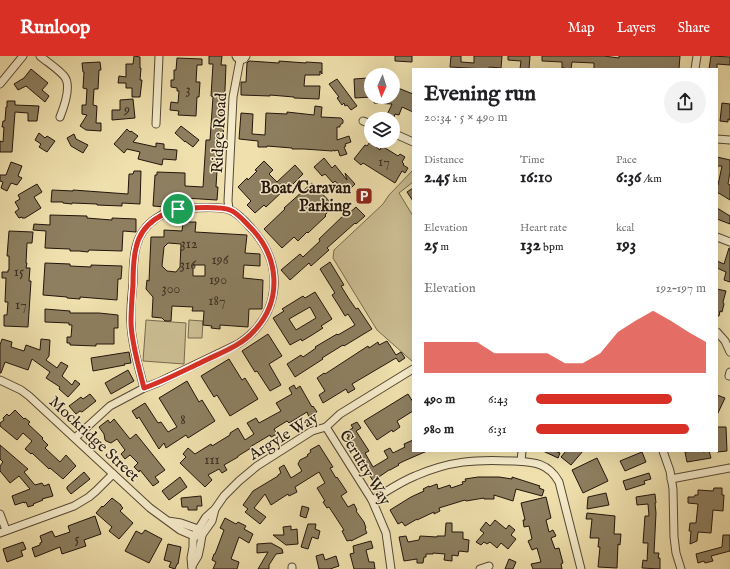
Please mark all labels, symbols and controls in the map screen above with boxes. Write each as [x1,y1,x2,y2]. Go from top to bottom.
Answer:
text: Runloop [20,16,90,40]
text: Map [568,19,595,37]
text: Layers [617,19,656,37]
text: Share [678,19,710,37]
north arrow [364,68,400,104]
map controls [364,68,400,148]
text: Evening run [424,80,536,108]
house number: 3 [185,81,191,99]
button: share [664,81,706,123]
street label: Ridge Road [208,92,232,174]
house number: 9 [123,101,130,119]
text: 20:34 · 5 × 490 m [424,109,508,126]
button: layers [364,112,400,148]
house number: 17 [378,153,390,171]
text: Distance [424,153,464,167]
text: Time [520,153,544,167]
text: Pace [616,153,637,167]
text: 2.45 [424,167,450,188]
text: 16:10 [520,167,553,188]
text: 6:36 [616,167,641,188]
text: km [450,172,467,186]
text: /km [641,172,662,186]
place label: Boat/Caravan Parking [260,179,352,217]
parking icon: Boat/Caravan Parking [354,186,374,206]
pin [161,192,195,226]
icon: arrive [167,198,189,220]
text: Elevation [424,221,468,235]
text: Heart rate [520,221,567,235]
text: kcal [616,221,634,235]
house number: 312 [180,235,198,253]
text: 25 [424,235,438,256]
text: 132 [520,235,541,256]
text: 193 [616,235,636,256]
text: m [438,240,449,254]
text: bpm [541,240,563,254]
house number: 196 [211,251,230,269]
house number: 316 [180,256,197,274]
house number: 15 [14,263,24,281]
house number: 190 [209,271,227,289]
house number: 300 [162,280,181,298]
text: Elevation [424,280,476,297]
text: 192–197 m [656,280,706,297]
house number: 187 [208,292,226,310]
house number: 17 [15,296,27,314]
text: 490 m [424,391,455,408]
text: 6:43 [488,391,508,408]
street label: Mockridge Street [44,392,144,487]
street label: Argyle Way [245,408,323,466]
house number: 8 [180,411,186,429]
text: 980 m [424,421,454,438]
text: 6:31 [488,421,507,438]
street label: Cerutty Way [334,427,395,509]
house number: 111 [204,451,220,469]
house number: 5 [74,530,80,548]

